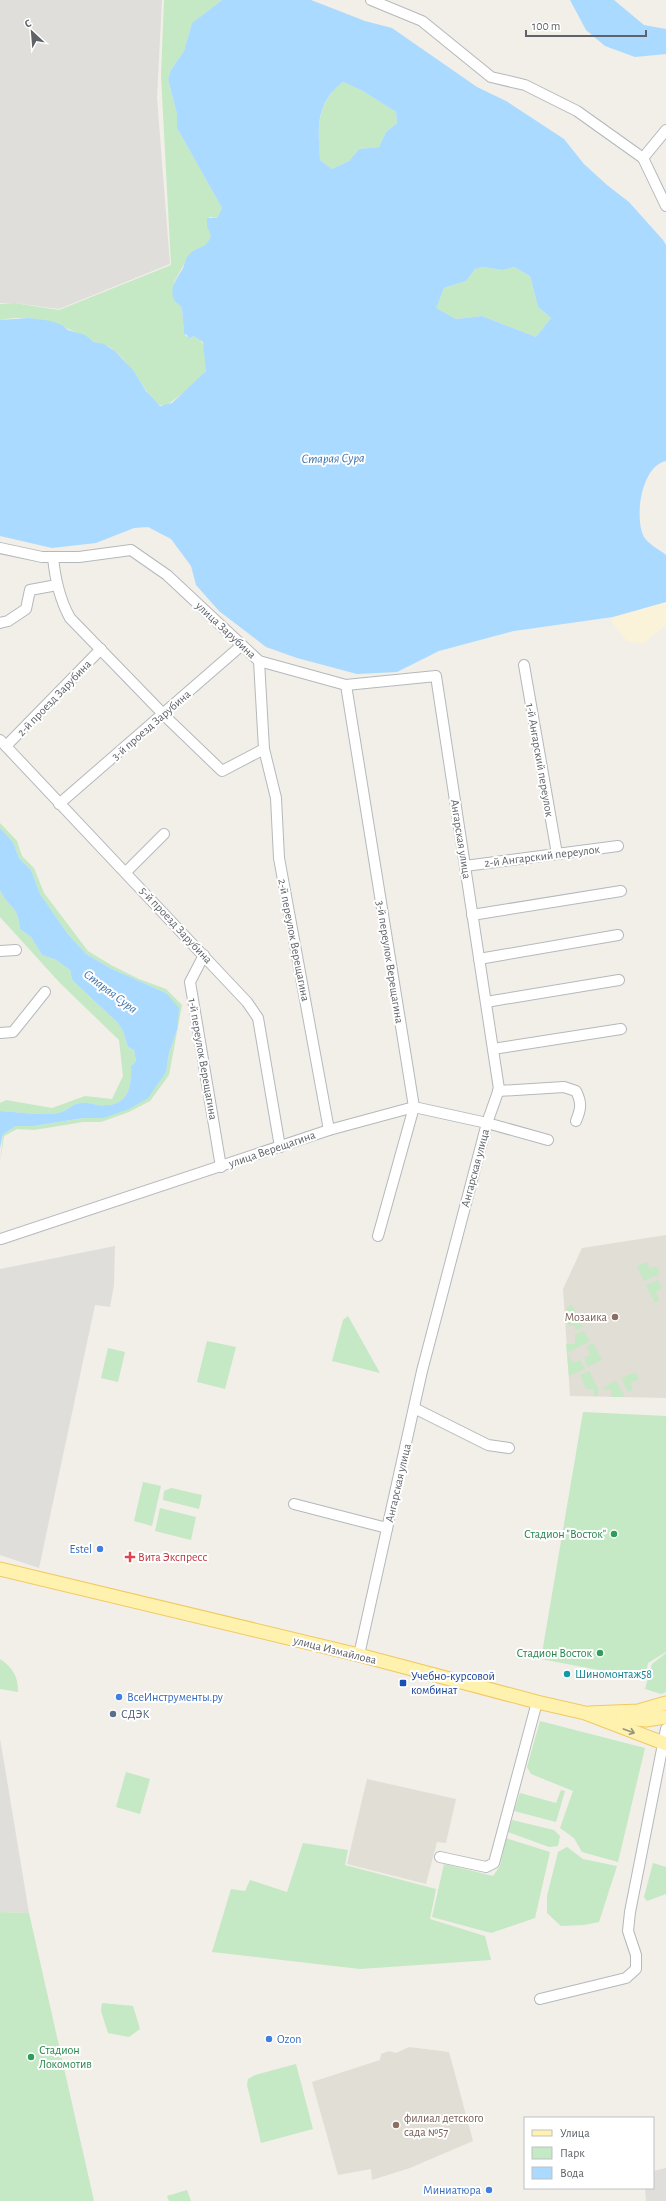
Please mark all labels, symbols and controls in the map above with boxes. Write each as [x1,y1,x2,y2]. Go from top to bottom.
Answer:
north arrow [12,12,52,52]
scale bar [526,12,646,38]
text: С [23,17,33,30]
text: 100 m [532,20,560,32]
water label: Старая Сура [301,452,365,466]
street label: улица Зарубина [192,599,259,662]
street label: 2-й проезд Зарубина [15,657,94,739]
street label: 3-й проезд Зарубина [109,687,194,763]
street label: 1-й Ангарский переулок [523,702,556,818]
street label: Ангарская улица [448,798,473,880]
street label: 2-й Ангарский переулок [484,843,601,870]
street label: 2-й переулок Верещагина [275,878,312,1003]
street label: 5-й проезд Зарубина [137,884,215,967]
street label: 3-й переулок Верещагина [373,900,406,1025]
water label: Старая Сура [81,968,139,1016]
street label: 1-й переулок Верещагина [185,997,220,1122]
street label: Ангарская улица [459,1127,492,1209]
street label: улица Верещагина [226,1128,318,1171]
place label: Мозаика [564,1311,608,1323]
marker: Мозаика [610,1312,620,1322]
street label: Ангарская улица [383,1442,414,1524]
place label: Стадион "Восток" [524,1528,606,1540]
marker: Стадион "Восток" [609,1529,619,1539]
place label: Estel [70,1543,92,1555]
marker: Estel [95,1544,105,1554]
place label: Вита Экспресс [138,1551,207,1563]
marker: Вита Экспресс [125,1552,135,1562]
street label: улица Измайлова [291,1634,378,1667]
place label: Стадион Восток [517,1647,592,1659]
marker: Стадион Восток [595,1648,605,1658]
place label: Шиномонтаж58 [575,1668,652,1680]
marker: Шиномонтаж58 [562,1669,572,1679]
place label: Учебно-курсовой комбинат [411,1670,495,1696]
marker: Учебно-курсовой комбинат [398,1678,408,1688]
place label: ВсеИнструменты.ру [127,1691,223,1704]
marker: ВсеИнструменты.ру [114,1692,124,1702]
place label: СДЭК [121,1708,150,1720]
marker: СДЭК [108,1709,118,1719]
one-way arrow [623,1728,635,1736]
place label: Ozon [277,2033,301,2045]
marker: Ozon [264,2034,274,2044]
place label: Стадион Локомотив [39,2044,92,2070]
marker: Стадион Локомотив [26,2052,36,2062]
place label: филиал детского сада №57 [404,2112,484,2138]
legend [524,2117,654,2189]
marker: филиал детского сада №57 [391,2120,401,2130]
text: Улица [560,2127,590,2139]
text: Парк [560,2147,585,2159]
text: Вода [560,2167,584,2179]
place label: Миниатюра [423,2184,482,2196]
marker: Миниатюра [484,2185,494,2195]

